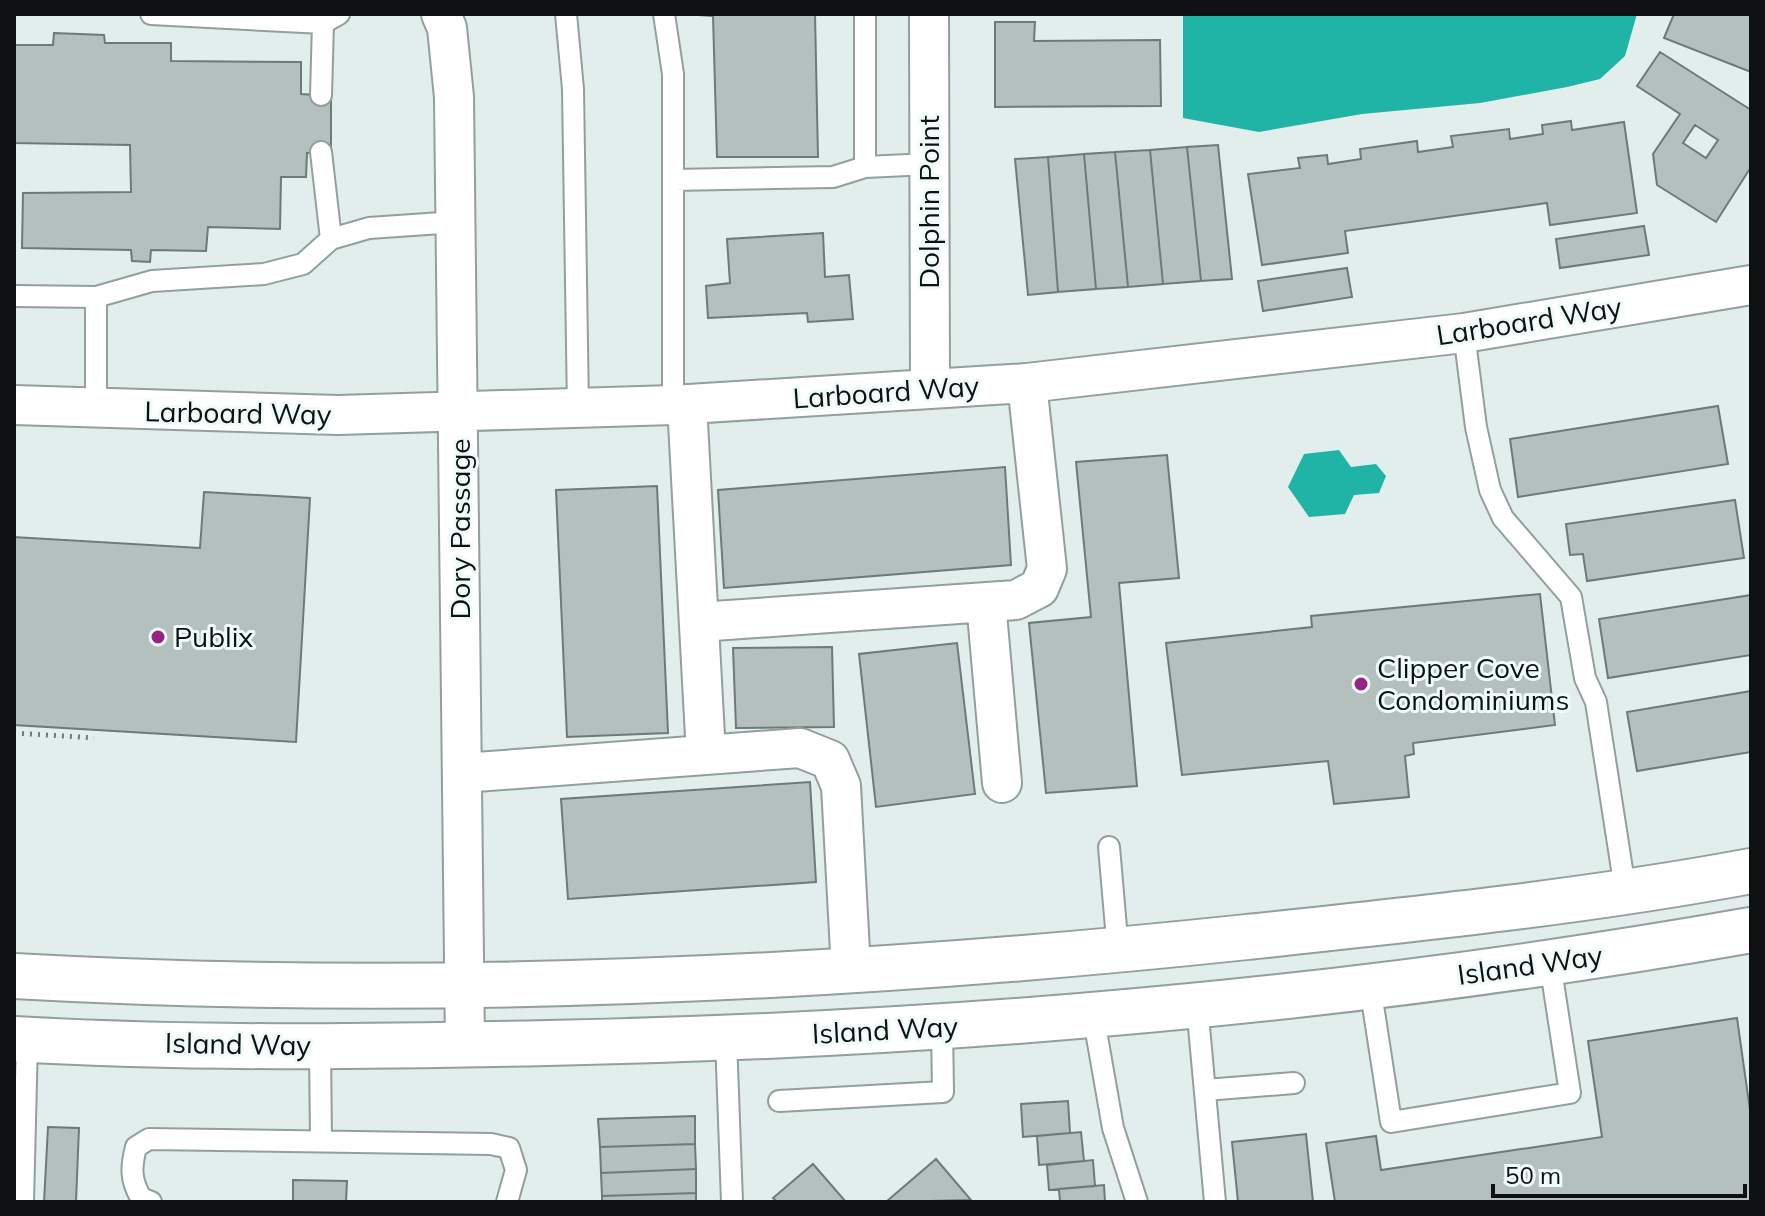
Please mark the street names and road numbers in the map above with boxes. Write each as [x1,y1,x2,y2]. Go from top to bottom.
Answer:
street label: Dolphin Point [911,115,946,289]
street label: Larboard Way [1434,289,1624,352]
street label: Larboard Way [791,368,981,415]
street label: Larboard Way [144,393,332,432]
street label: Dory Passage [442,438,477,620]
street label: Island Way [1455,937,1605,992]
street label: Island Way [811,1008,959,1051]
street label: Island Way [165,1025,312,1062]

